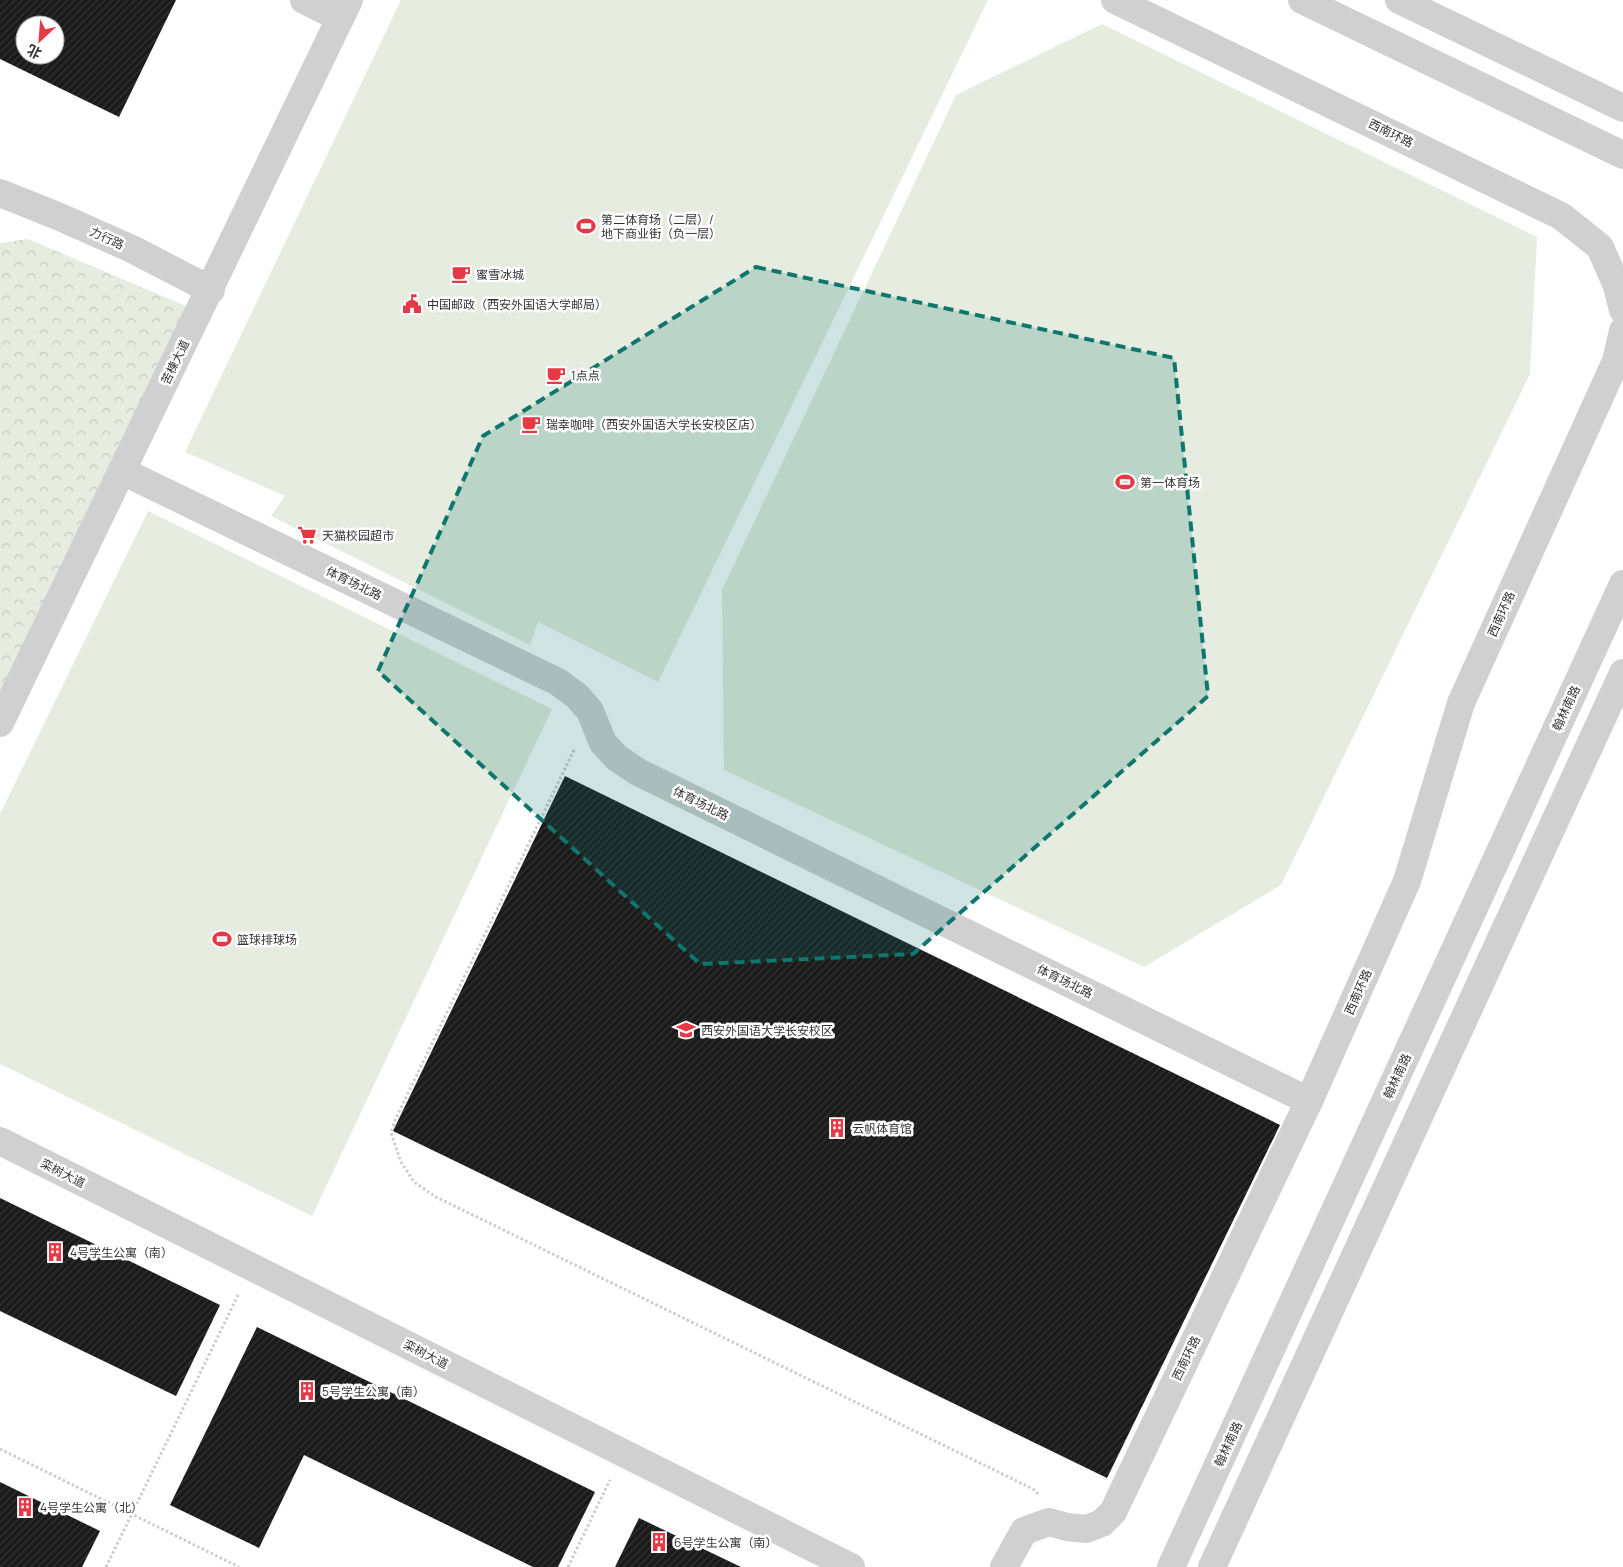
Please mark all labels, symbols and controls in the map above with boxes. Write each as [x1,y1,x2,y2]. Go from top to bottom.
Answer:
north arrow [15,15,65,65]
text: 北 [24,41,45,64]
street label: 西南环路 [1366,115,1416,151]
place label: 第二体育场（二层）/ 地下商业街（负一层） [601,211,721,242]
sports icon: 第二体育场（二层）/ 地下商业街（负一层） [575,215,597,237]
street label: 力行路 [87,223,127,253]
cafe icon: 蜜雪冰城 [450,263,472,285]
place label: 蜜雪冰城 [476,266,524,283]
public building icon: 中国邮政（西安外国语大学邮局） [401,293,423,315]
place label: 中国邮政（西安外国语大学邮局） [427,296,607,313]
street label: 苦楝大道 [157,337,193,387]
cafe icon: 1点点 [545,364,567,386]
place label: 1点点 [571,367,600,384]
cafe icon: 瑞幸咖啡（西安外国语大学长安校区店） [520,413,542,435]
place label: 瑞幸咖啡（西安外国语大学长安校区店） [546,416,762,433]
sports icon: 第一体育场 [1114,471,1136,493]
place label: 第一体育场 [1140,474,1200,491]
supermarket icon: 天猫校园超市 [296,524,318,546]
place label: 天猫校园超市 [322,527,394,544]
street label: 体育场北路 [323,562,385,604]
street label: 西南环路 [1483,589,1519,639]
street label: 翰林南路 [1548,683,1584,733]
street label: 体育场北路 [670,782,732,824]
sports icon: 篮球排球场 [211,928,233,950]
place label: 篮球排球场 [237,931,297,948]
street label: 体育场北路 [1034,960,1096,1002]
street label: 西南环路 [1340,967,1376,1017]
school or university icon: 西安外国语大学长安校区 [675,1019,697,1041]
place label: 西安外国语大学长安校区 [701,1022,833,1039]
street label: 翰林南路 [1379,1051,1415,1101]
building icon: 云帆体育馆 [826,1117,848,1139]
place label: 云帆体育馆 [852,1120,912,1137]
street label: 栾树大道 [38,1155,88,1191]
building icon: 4号学生公寓（南） [44,1241,66,1263]
place label: 4号学生公寓（南） [70,1244,173,1261]
street label: 西南环路 [1168,1333,1204,1383]
street label: 栾树大道 [401,1336,451,1372]
building icon: 5号学生公寓（南） [296,1380,318,1402]
place label: 5号学生公寓（南） [322,1383,425,1400]
street label: 翰林南路 [1210,1419,1246,1469]
building icon: 4号学生公寓（北） [14,1496,36,1518]
place label: 4号学生公寓（北） [40,1499,143,1516]
building icon: 6号学生公寓（南） [648,1531,670,1553]
place label: 6号学生公寓（南） [674,1534,777,1551]

